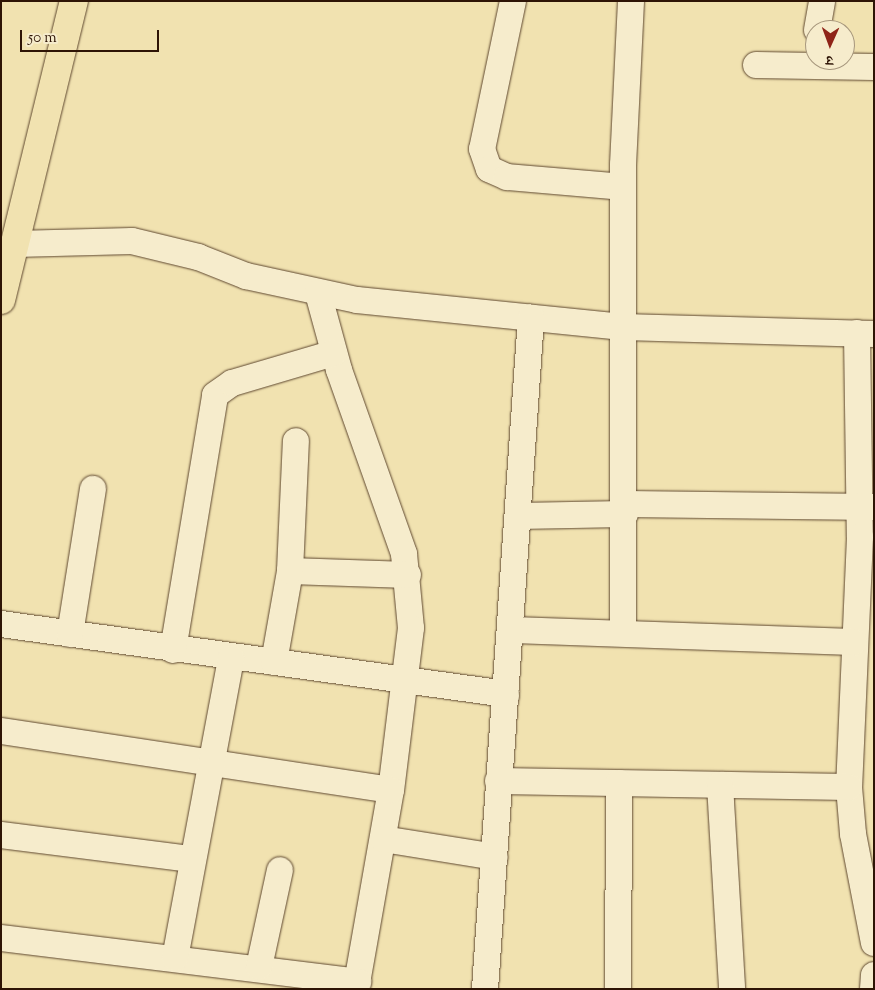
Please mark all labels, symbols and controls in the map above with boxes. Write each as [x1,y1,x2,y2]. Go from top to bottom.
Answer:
scale bar [22,20,161,52]
north arrow [805,20,855,70]
text: 50 m [28,28,57,49]
text: उ [826,49,833,69]

